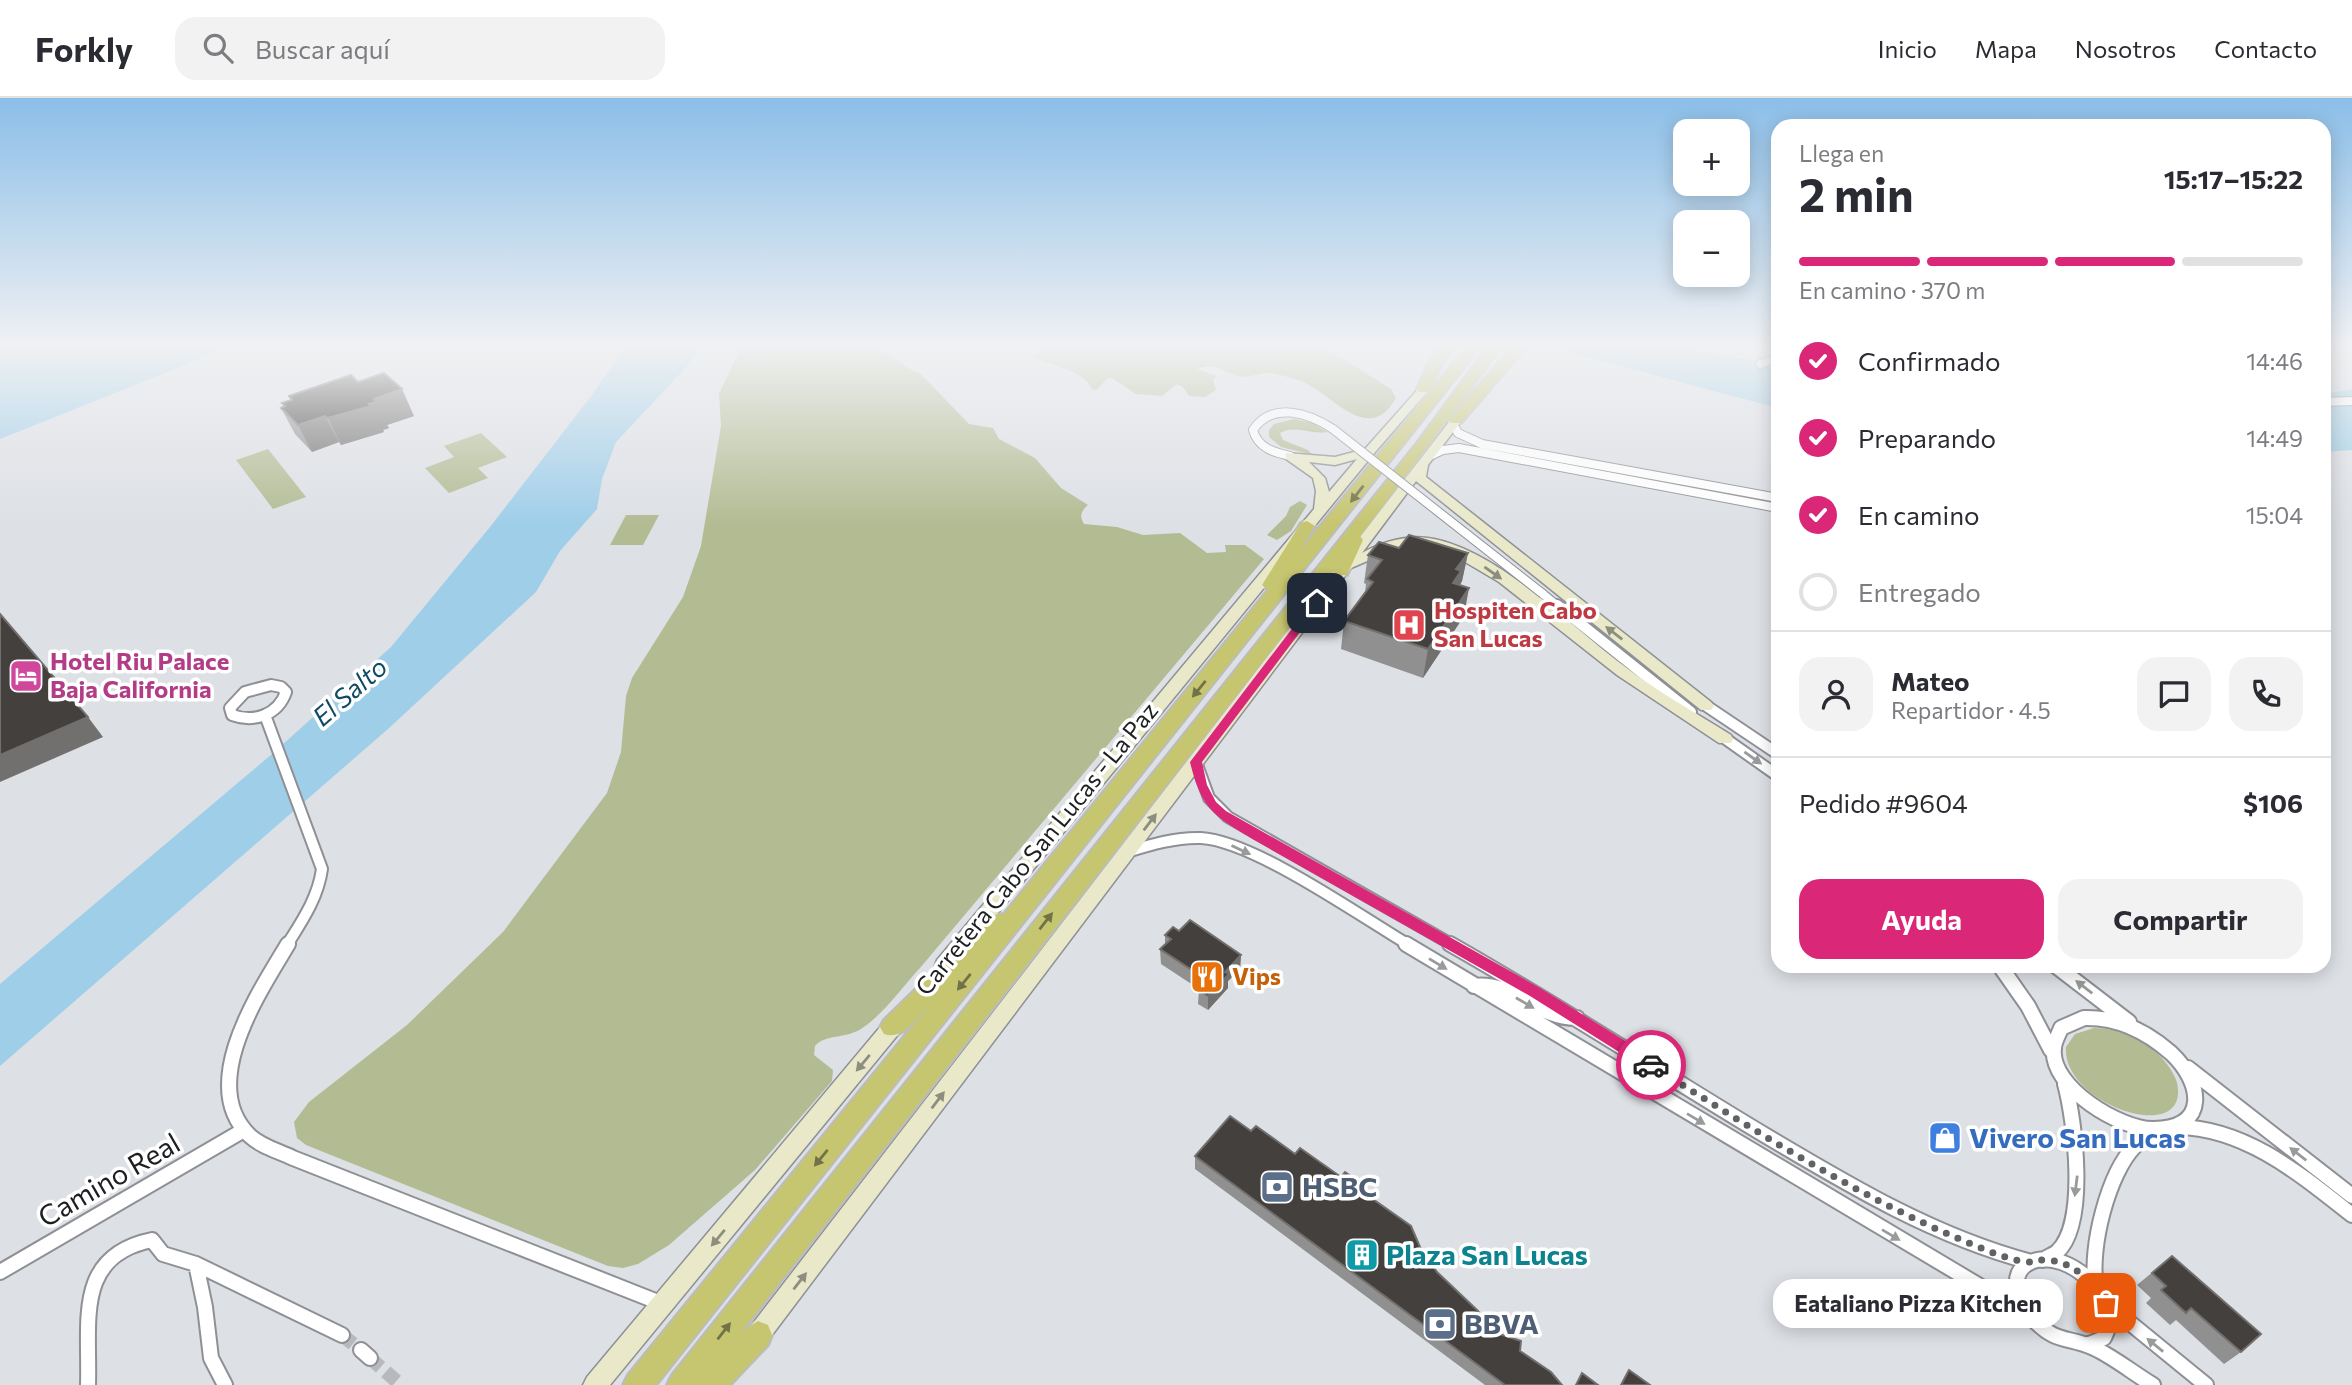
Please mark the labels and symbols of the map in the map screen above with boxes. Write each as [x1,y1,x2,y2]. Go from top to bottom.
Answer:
one-way arrow [1350,484,1365,502]
one-way arrow [1484,565,1502,579]
pin [1287,573,1347,633]
place label: Hospiten Cabo San Lucas [1434,595,1597,652]
hospital icon: Hospiten Cabo San Lucas [1390,606,1428,644]
one-way arrow [1605,626,1623,640]
place label: Hotel Riu Palace Baja California [50,646,229,703]
water label: El Salto [305,650,393,732]
hotel icon: Hotel Riu Palace Baja California [7,657,45,695]
one-way arrow [1191,680,1206,698]
street label: Carretera Cabo San Lucas - La Paz [909,696,1163,1000]
one-way arrow [1744,751,1762,765]
one-way arrow [1143,813,1158,831]
one-way arrow [1231,844,1251,856]
one-way arrow [1038,913,1053,930]
one-way arrow [1428,957,1447,970]
restaurant icon: Vips [1188,958,1226,996]
place label: Vips [1232,961,1281,990]
one-way arrow [957,972,972,990]
one-way arrow [2075,981,2093,995]
one-way arrow [1515,997,1535,1009]
courier [1616,1030,1686,1100]
one-way arrow [856,1054,871,1071]
one-way arrow [931,1091,945,1109]
one-way arrow [1686,1112,1705,1125]
shop icon: Vivero San Lucas [1926,1119,1964,1157]
place label: Vivero San Lucas [1969,1120,2186,1154]
street label: Camino Real [32,1125,185,1233]
one-way arrow [2289,1147,2307,1161]
one-way arrow [814,1149,829,1167]
bank icon: HSBC [1258,1168,1296,1206]
place label: HSBC [1302,1169,1378,1203]
one-way arrow [2070,1176,2081,1198]
one-way arrow [1882,1228,1901,1241]
one-way arrow [711,1229,726,1246]
building icon: Plaza San Lucas [1343,1236,1381,1274]
place label: Plaza San Lucas [1386,1237,1588,1271]
one-way arrow [792,1272,807,1290]
pin [2076,1273,2136,1333]
callout: Eataliano Pizza Kitchen [1773,1278,2064,1328]
bank icon: BBVA [1421,1305,1459,1343]
place label: BBVA [1464,1306,1539,1340]
one-way arrow [716,1323,731,1341]
one-way arrow [2147,1338,2164,1353]

